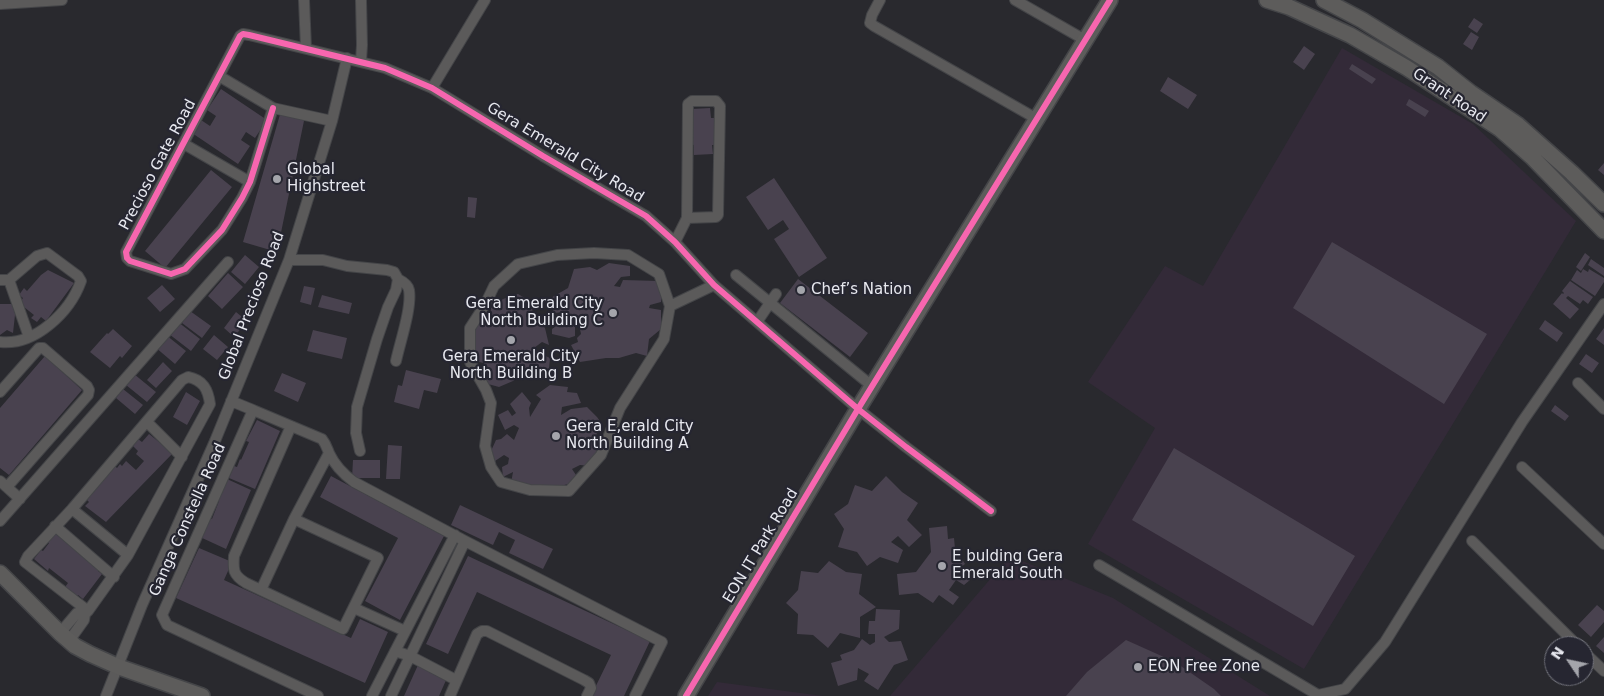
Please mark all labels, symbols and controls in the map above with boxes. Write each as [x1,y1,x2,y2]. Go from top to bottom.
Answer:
street label: Grant Road [1409,65,1489,127]
street label: Precioso Gate Road [116,97,200,233]
street label: Gera Emerald City Road [483,99,647,207]
place label: Global Highstreet [287,161,365,196]
marker: Global Highstreet [271,173,283,185]
street label: Global Precioso Road [215,229,289,383]
place label: Chef’s Nation [811,281,912,299]
marker: Chef’s Nation [795,284,807,296]
place label: Gera Emerald City North Building C [465,295,603,330]
marker: Gera Emerald City North Building C [607,307,619,319]
marker: Gera Emerald City North Building B [505,334,517,346]
place label: Gera Emerald City North Building B [442,348,580,383]
place label: Gera E,erald City North Building A [566,418,694,453]
marker: Gera E,erald City North Building A [550,430,562,442]
street label: Ganga Constella Road [146,441,230,599]
street label: EON IT Park Road [720,485,802,607]
place label: E bulding Gera Emerald South [952,548,1063,583]
marker: E bulding Gera Emerald South [936,560,948,572]
north arrow [1544,636,1594,686]
text: N [1547,644,1567,663]
place label: EON Free Zone [1148,658,1260,676]
marker: EON Free Zone [1132,661,1144,673]

